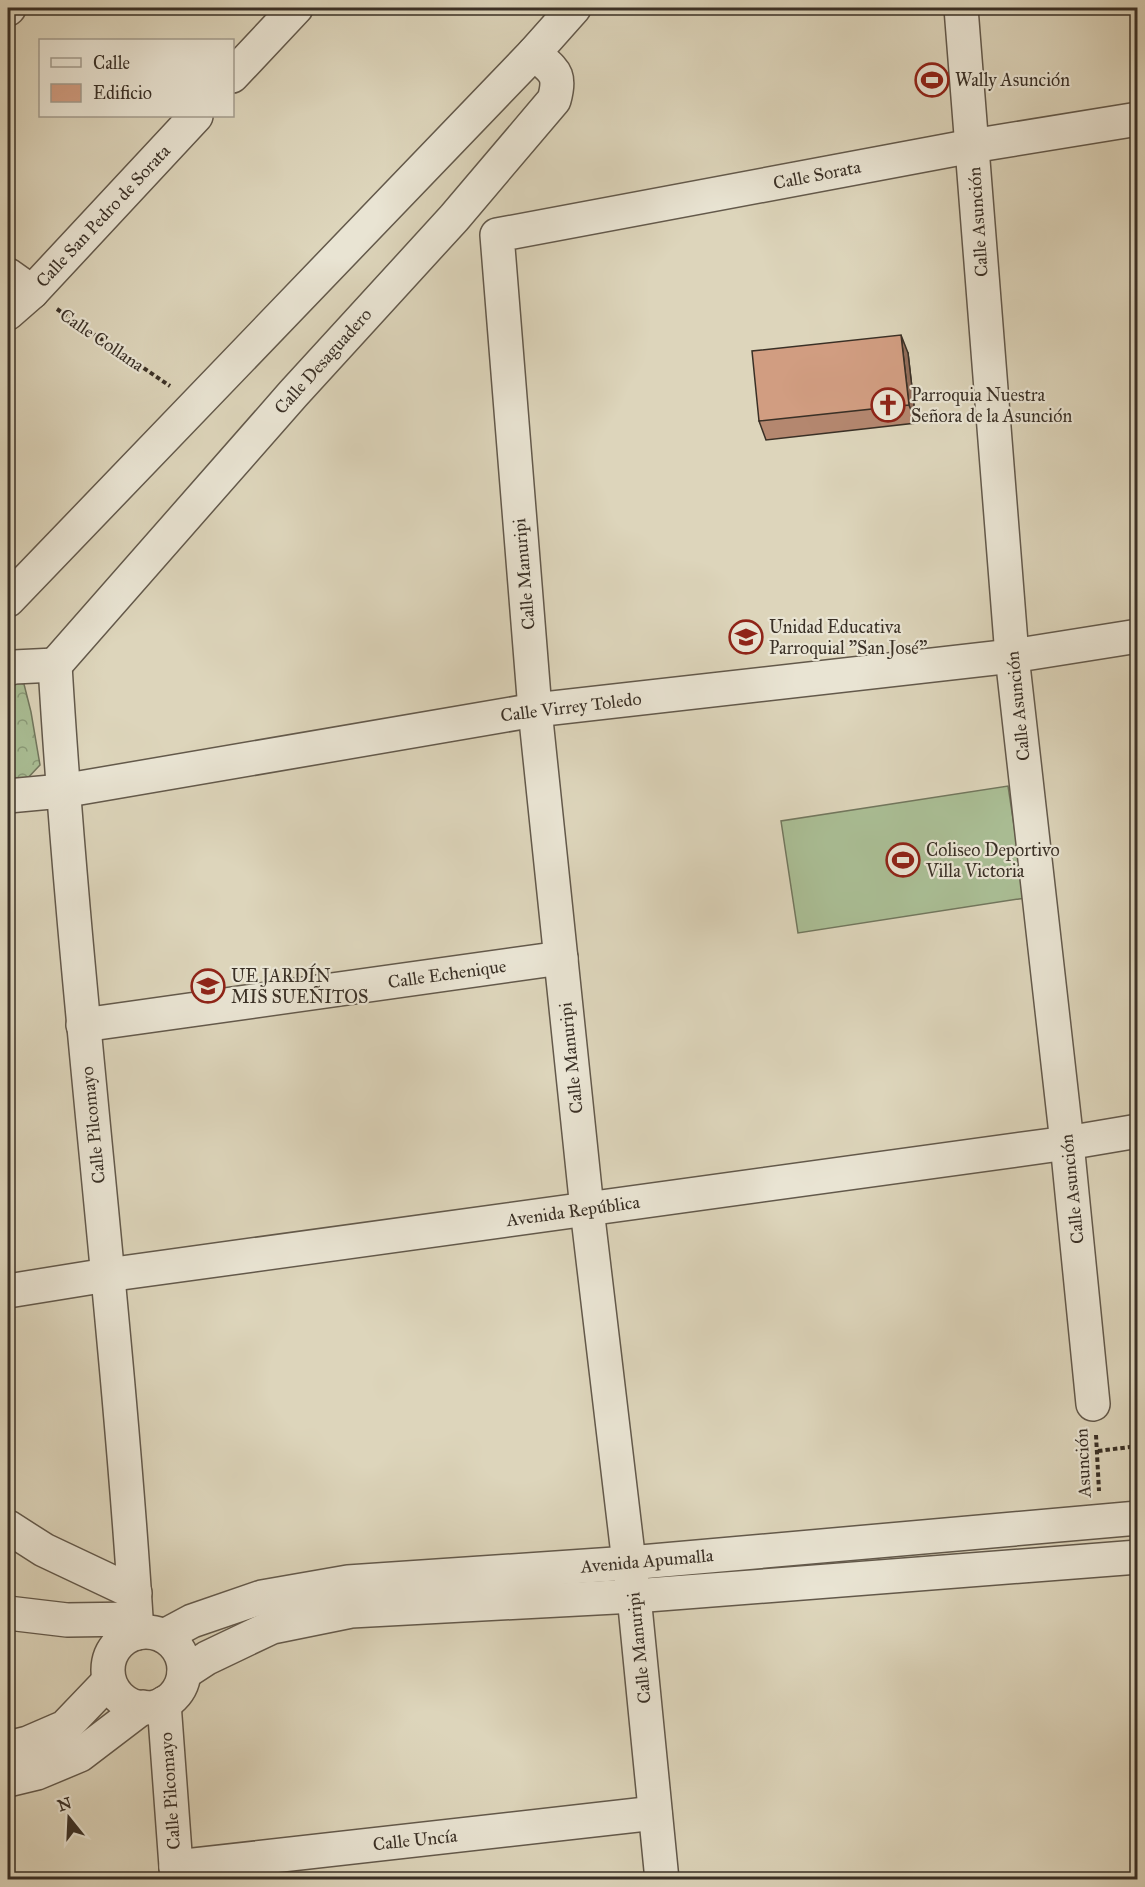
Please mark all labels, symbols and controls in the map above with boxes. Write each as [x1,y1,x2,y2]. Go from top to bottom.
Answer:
legend [39,39,234,117]
text: Calle [93,52,130,74]
sports icon: Wally Asunción [914,62,950,98]
place label: Wally Asunción [955,69,1070,91]
text: Edificio [93,82,152,104]
street label: Calle San Pedro de Sorata [31,140,175,292]
street label: Calle Sorata [771,156,863,194]
street label: Calle Asunción [963,166,993,278]
street label: Calle Desaguadero [270,303,377,419]
street label: Calle Collana [56,304,149,376]
place label: Parroquia Nuestra Señora de la Asunción [911,384,1072,427]
church icon: Parroquia Nuestra Señora de la Asunción [870,387,906,423]
street label: Calle Manuripi [508,517,540,631]
place label: Unidad Educativa Parroquial "San José" [769,616,927,660]
school or university icon: Unidad Educativa Parroquial "San José" [728,619,764,655]
street label: Calle Asunción [1001,650,1035,762]
street label: Calle Virrey Toledo [499,687,643,727]
place label: Coliseo Deportivo Villa Victoria [925,839,1060,882]
sports icon: Coliseo Deportivo Villa Victoria [885,842,921,878]
street label: Calle Echenique [386,955,508,994]
place label: UE JARDÍN MIS SUEÑITOS [231,963,368,1008]
school or university icon: UE JARDÍN MIS SUEÑITOS [190,968,226,1004]
street label: Calle Manuripi [554,1001,588,1115]
street label: Calle Pilcomayo [76,1065,110,1185]
street label: Calle Asunción [1055,1133,1089,1245]
street label: Avenida República [504,1191,642,1231]
street label: Asunción [1070,1428,1096,1499]
street label: Avenida Apumalla [579,1544,715,1578]
street label: Calle Manuripi [622,1591,656,1705]
street label: Calle Pilcomayo [155,1732,185,1850]
north arrow [39,1788,99,1848]
text: N [55,1793,74,1815]
street label: Calle Uncía [372,1825,459,1855]

